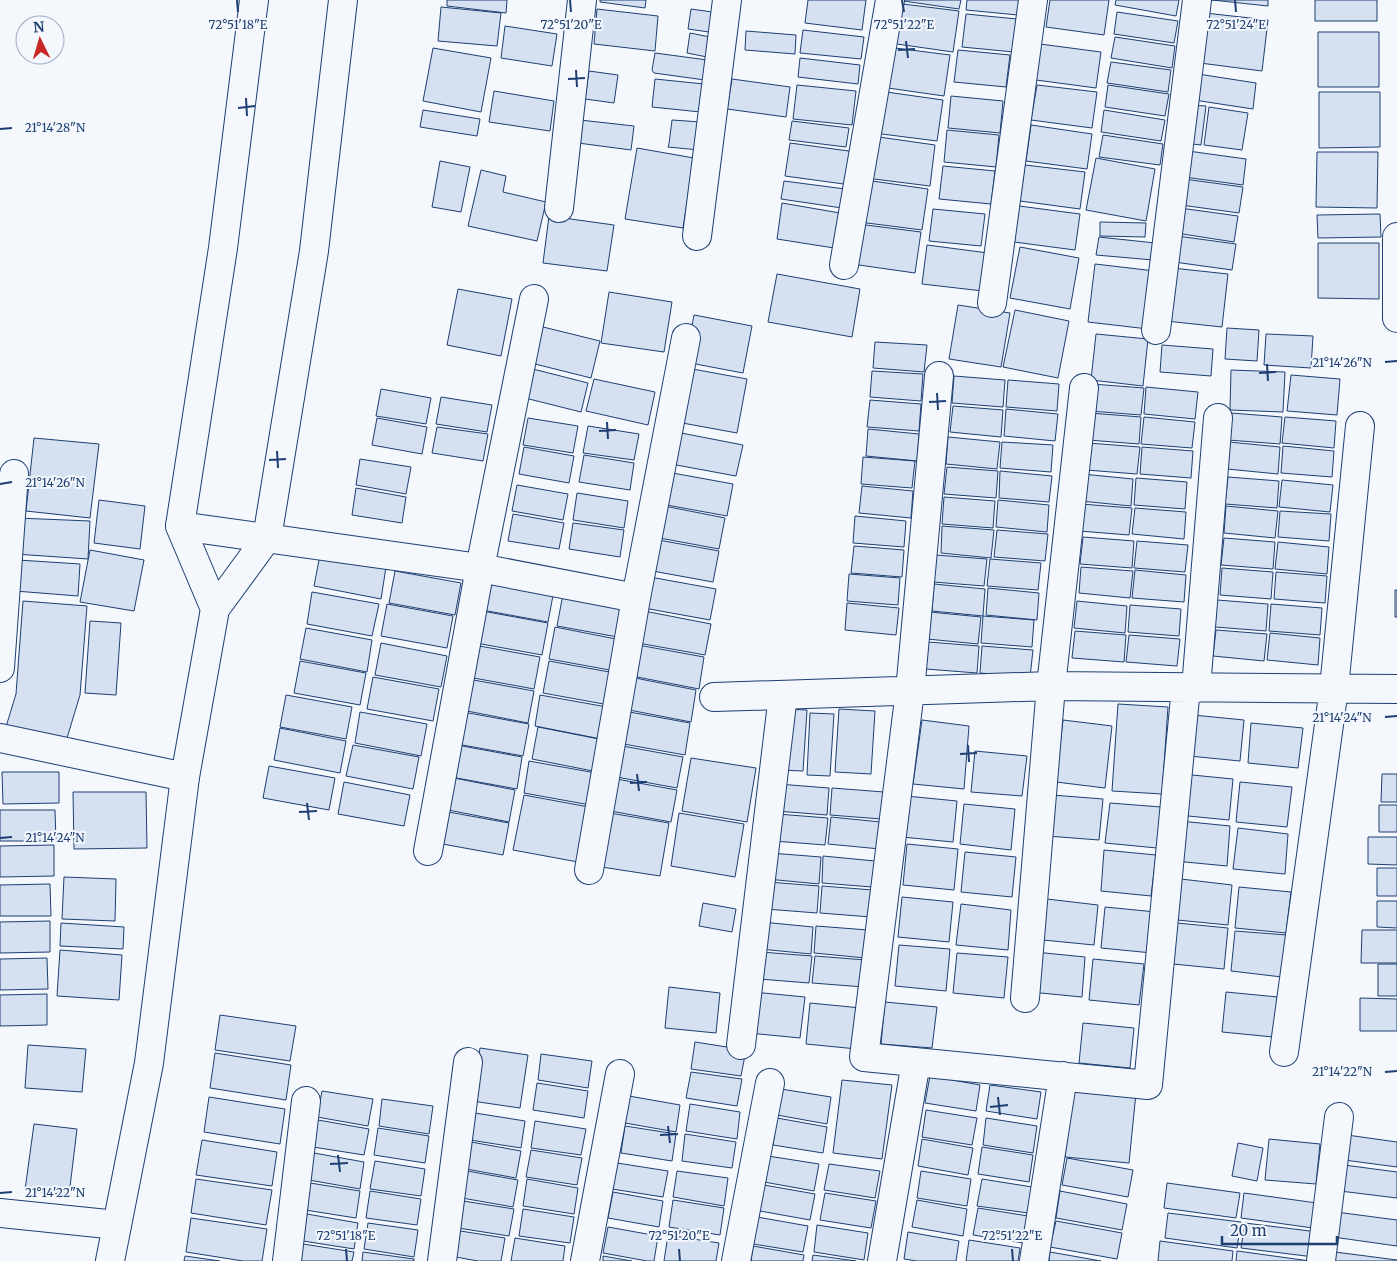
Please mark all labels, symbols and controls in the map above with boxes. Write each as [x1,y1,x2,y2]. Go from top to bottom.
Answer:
north arrow [15,15,65,65]
text: 72°51'18"E [209,17,268,32]
text: 72°51'20"E [540,17,602,32]
text: 72°51'22"E [874,17,935,32]
text: 72°51'24"E [1206,17,1266,32]
text: N [33,18,45,36]
text: 21°14'28"N [25,120,86,135]
text: 21°14'26"N [1312,355,1373,370]
text: 21°14'26"N [25,475,86,490]
text: 21°14'24"N [1312,710,1372,725]
text: 21°14'24"N [25,830,85,845]
text: 21°14'22"N [1312,1064,1373,1079]
text: 21°14'22"N [25,1185,86,1200]
scale bar [1222,1214,1337,1246]
text: 20 m [1230,1221,1267,1240]
text: 72°51'18"E [317,1228,376,1243]
text: 72°51'20"E [648,1228,710,1243]
text: 72°51'22"E [982,1228,1043,1243]

